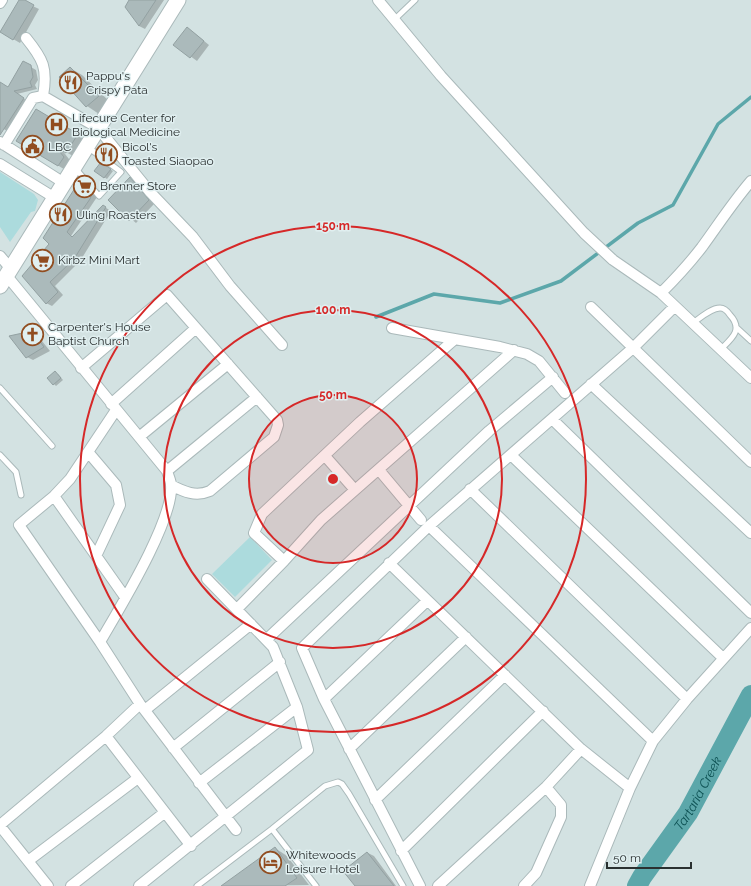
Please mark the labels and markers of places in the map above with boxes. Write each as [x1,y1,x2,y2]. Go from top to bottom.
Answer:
place label: Pappu's Crispy Pata [86,69,148,97]
restaurant icon: Pappu's Crispy Pata [58,70,84,96]
place label: Lifecure Center for Biological Medicine [72,111,180,139]
hospital icon: Lifecure Center for Biological Medicine [43,112,69,138]
public building icon: LBC [19,134,45,160]
place label: LBC [48,140,71,154]
place label: Bicol's Toasted Siaopao [122,140,214,168]
restaurant icon: Bicol's Toasted Siaopao [93,141,119,167]
supermarket icon: Brenner Store [71,173,97,199]
place label: Brenner Store [100,179,176,193]
restaurant icon: Uling Roasters [48,202,74,228]
place label: Uling Roasters [76,208,157,222]
supermarket icon: Kirbz Mini Mart [29,247,55,273]
place label: Kirbz Mini Mart [58,253,140,267]
place label: Carpenter's House Baptist Church [48,320,151,348]
church icon: Carpenter's House Baptist Church [19,321,45,347]
centre of rings [326,472,340,486]
place label: Whitewoods Leisure Hotel [286,848,360,876]
hotel icon: Whitewoods Leisure Hotel [257,849,283,875]

